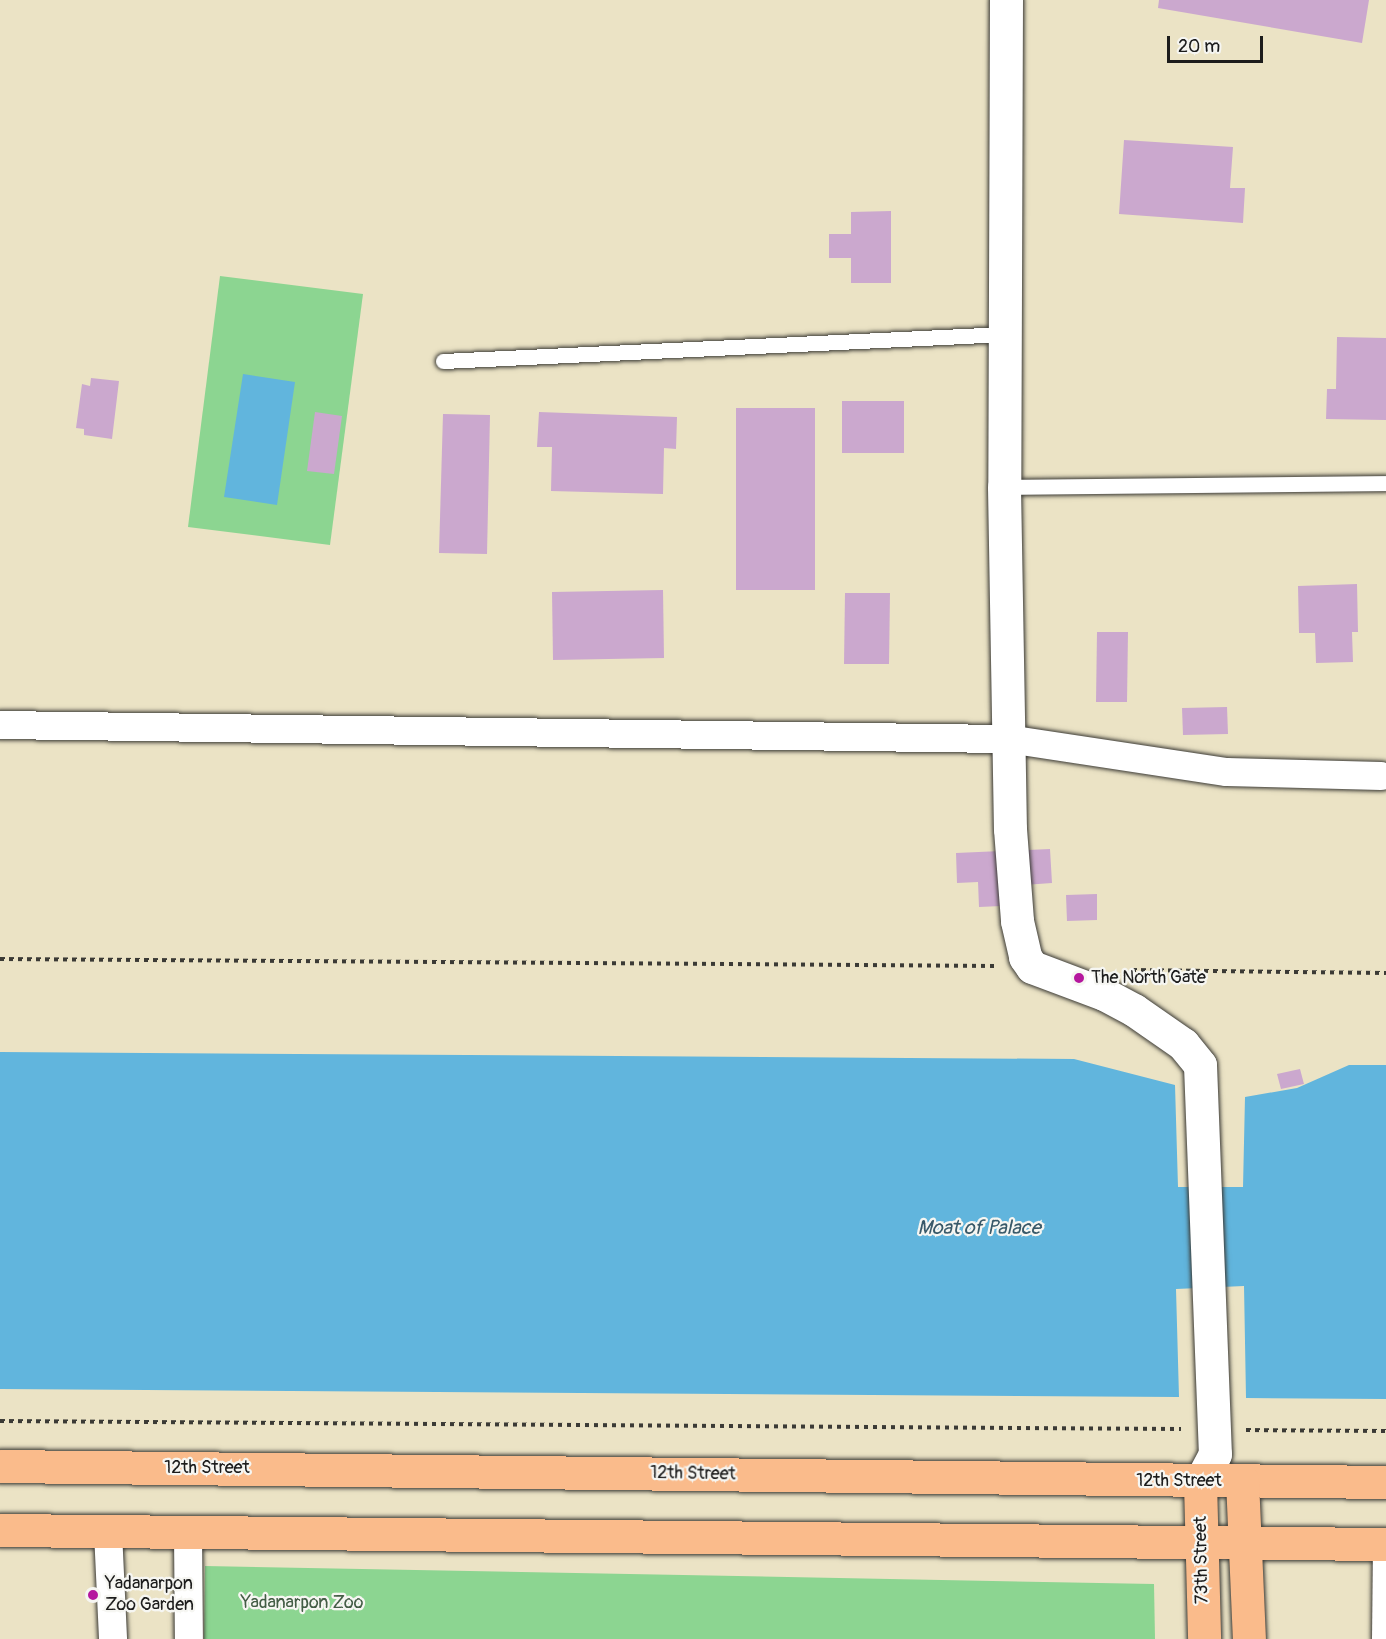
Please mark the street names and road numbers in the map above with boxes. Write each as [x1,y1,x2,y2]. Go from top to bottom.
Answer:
street label: 12th Street [164,1457,250,1479]
street label: 12th Street [650,1462,736,1486]
street label: 12th Street [1136,1470,1222,1492]
street label: 73th Street [1190,1516,1214,1604]

